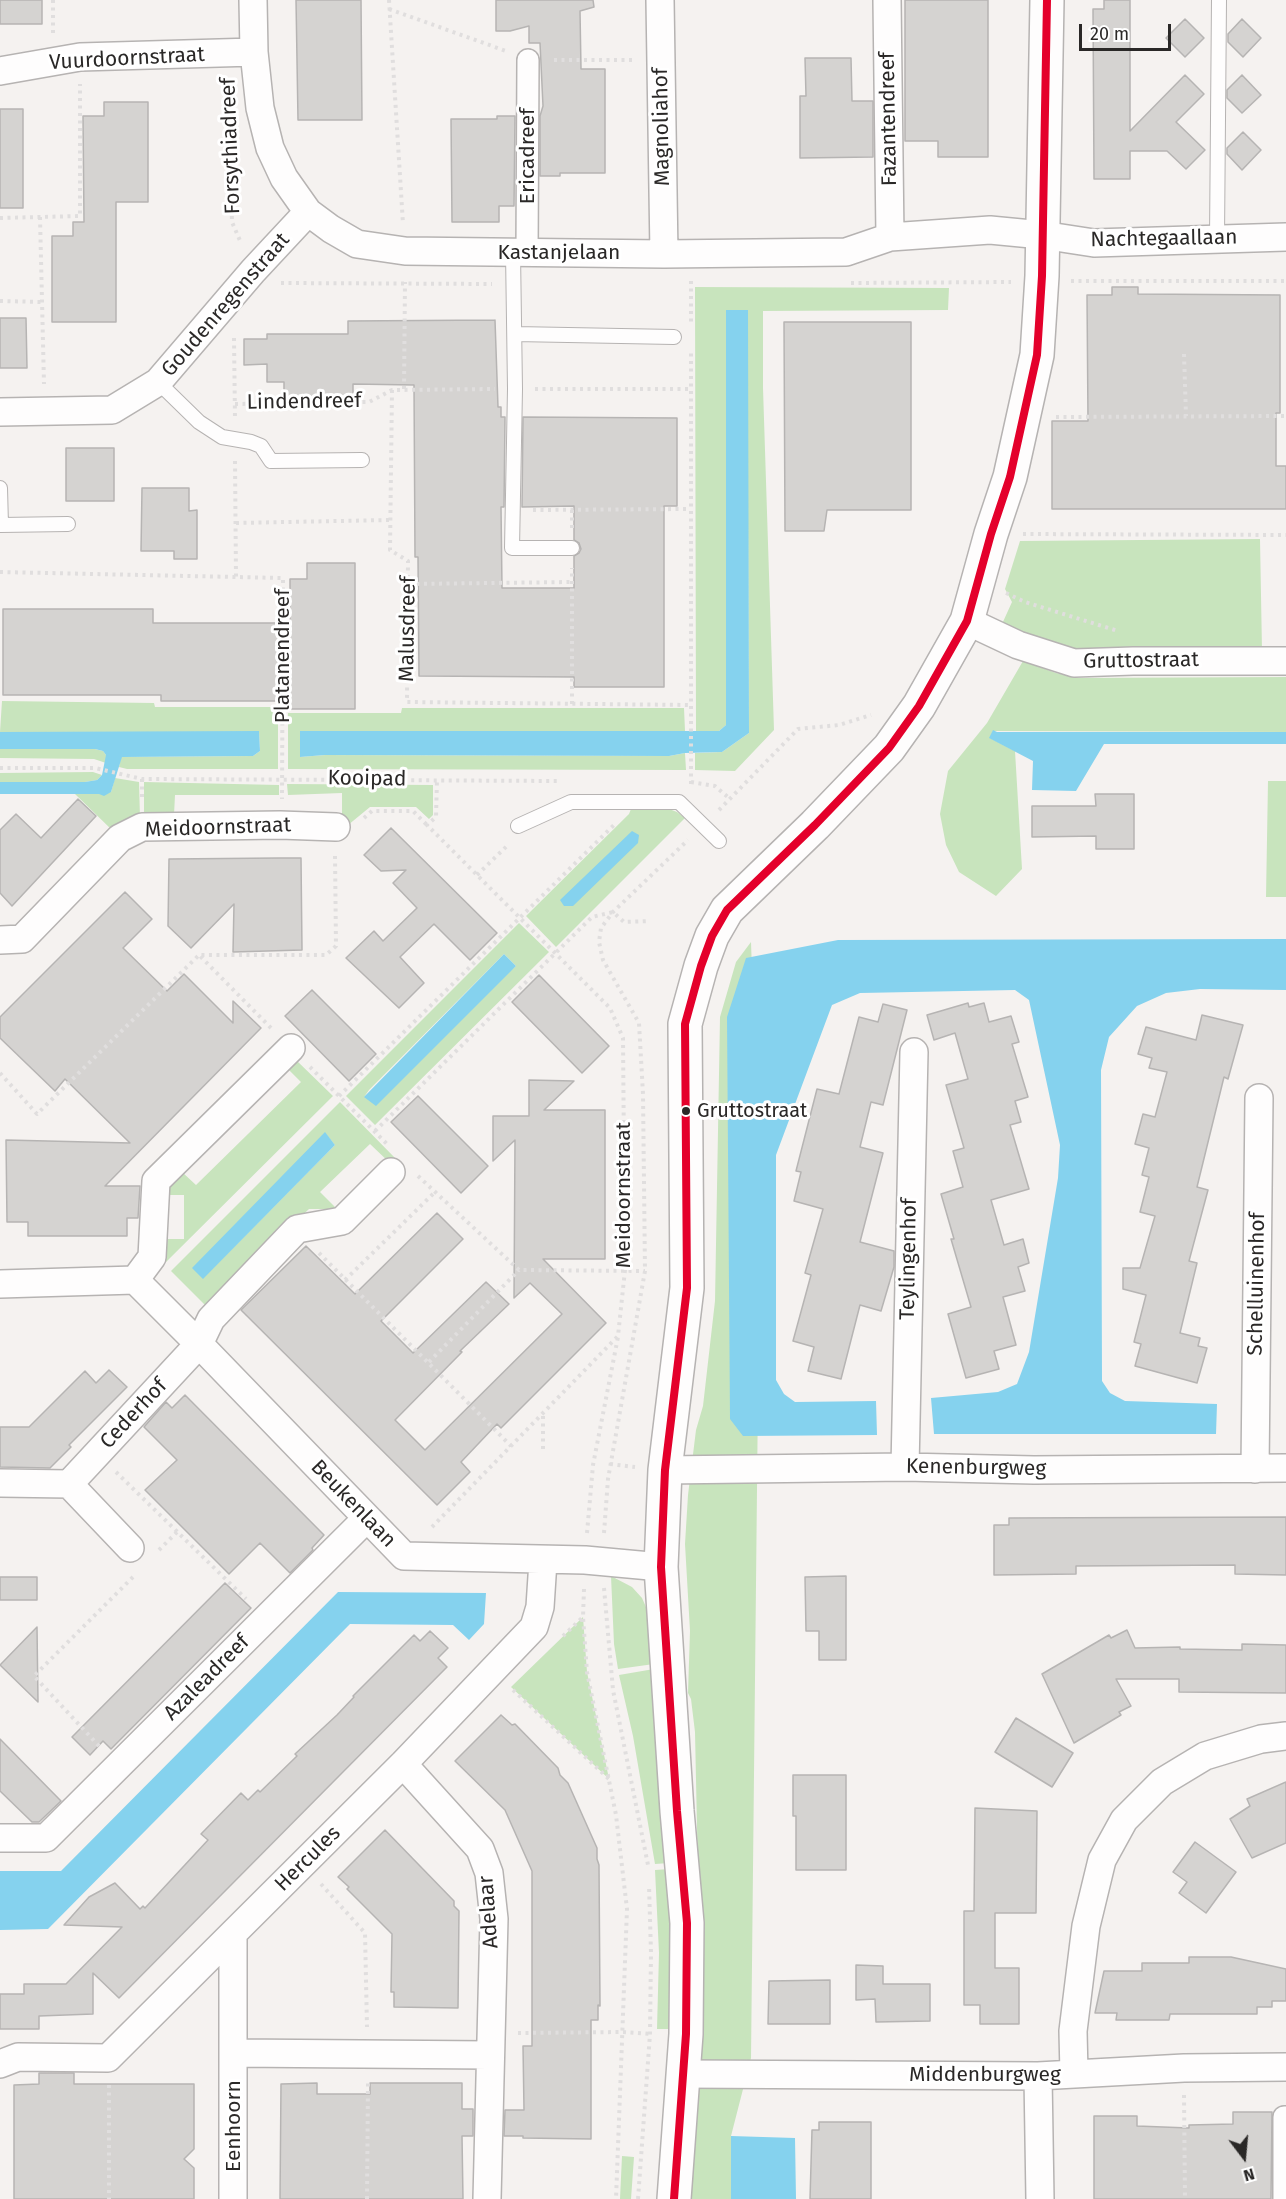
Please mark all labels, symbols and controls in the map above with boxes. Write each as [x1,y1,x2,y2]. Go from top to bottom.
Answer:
scale bar [1082,12,1174,50]
text: 20 m [1090,23,1129,45]
street label: Vuurdoornstraat [49,42,205,76]
street label: Fazantendreef [875,52,903,186]
street label: Magnoliahof [648,68,676,186]
street label: Forsythiadreef [216,77,246,215]
street label: Ericadreef [515,108,541,204]
street label: Nachtegaallaan [1090,225,1238,253]
street label: Goudenregenstraat [157,228,295,382]
street label: Kastanjelaan [498,240,620,266]
street label: Lindendreef [246,388,362,416]
street label: Malusdreef [394,576,422,682]
street label: Platanendreef [270,589,296,723]
street label: Gruttostraat [1083,647,1199,675]
street label: Kooipad [327,766,407,792]
street label: Meidoornstraat [144,813,292,843]
place label: Gruttostraat [697,1099,807,1123]
marker: Gruttostraat [680,1105,692,1117]
street label: Meidoornstraat [611,1122,637,1268]
street label: Teylingenhof [895,1198,923,1320]
street label: Schelluinenhof [1243,1212,1271,1356]
street label: Cederhof [95,1374,173,1454]
street label: Kenenburgweg [906,1454,1046,1482]
street label: Beukenlaan [305,1455,401,1553]
street label: Azaleadreef [159,1630,255,1726]
street label: Hercules [270,1821,346,1897]
street label: Adelaar [474,1875,504,1949]
street label: Middenburgweg [909,2062,1061,2088]
street label: Eenhoorn [221,2080,247,2172]
north arrow [1214,2127,1274,2187]
text: N [1241,2164,1257,2185]

